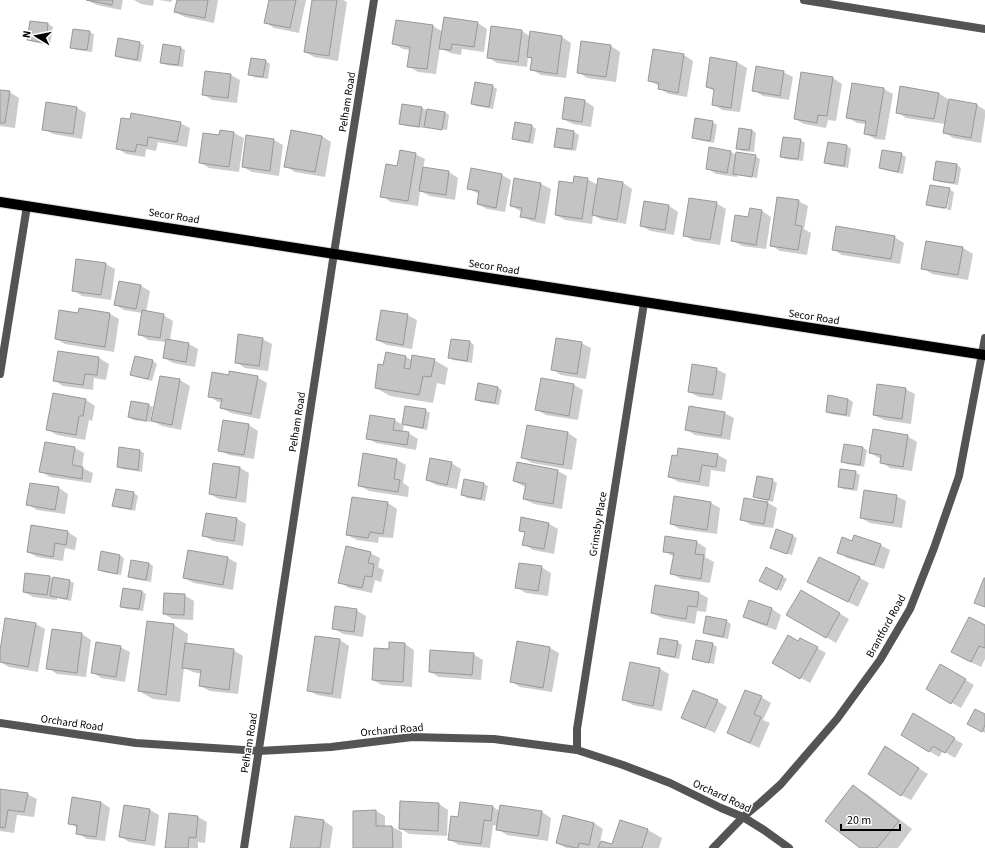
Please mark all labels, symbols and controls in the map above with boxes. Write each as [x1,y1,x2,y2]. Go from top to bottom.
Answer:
north arrow [16,16,56,56]
text: N [19,29,35,39]
street label: Pelham Road [335,71,359,133]
street label: Secor Road [147,205,201,227]
street label: Secor Road [467,256,521,278]
street label: Secor Road [787,306,841,328]
street label: Pelham Road [285,391,309,453]
street label: Grimsby Place [585,490,611,557]
street label: Brantford Road [862,592,910,660]
street label: Orchard Road [40,711,104,735]
street label: Pelham Road [237,712,261,774]
street label: Orchard Road [360,720,424,740]
street label: Orchard Road [690,776,754,816]
scale bar [841,806,900,832]
text: 20 m [847,812,871,829]

